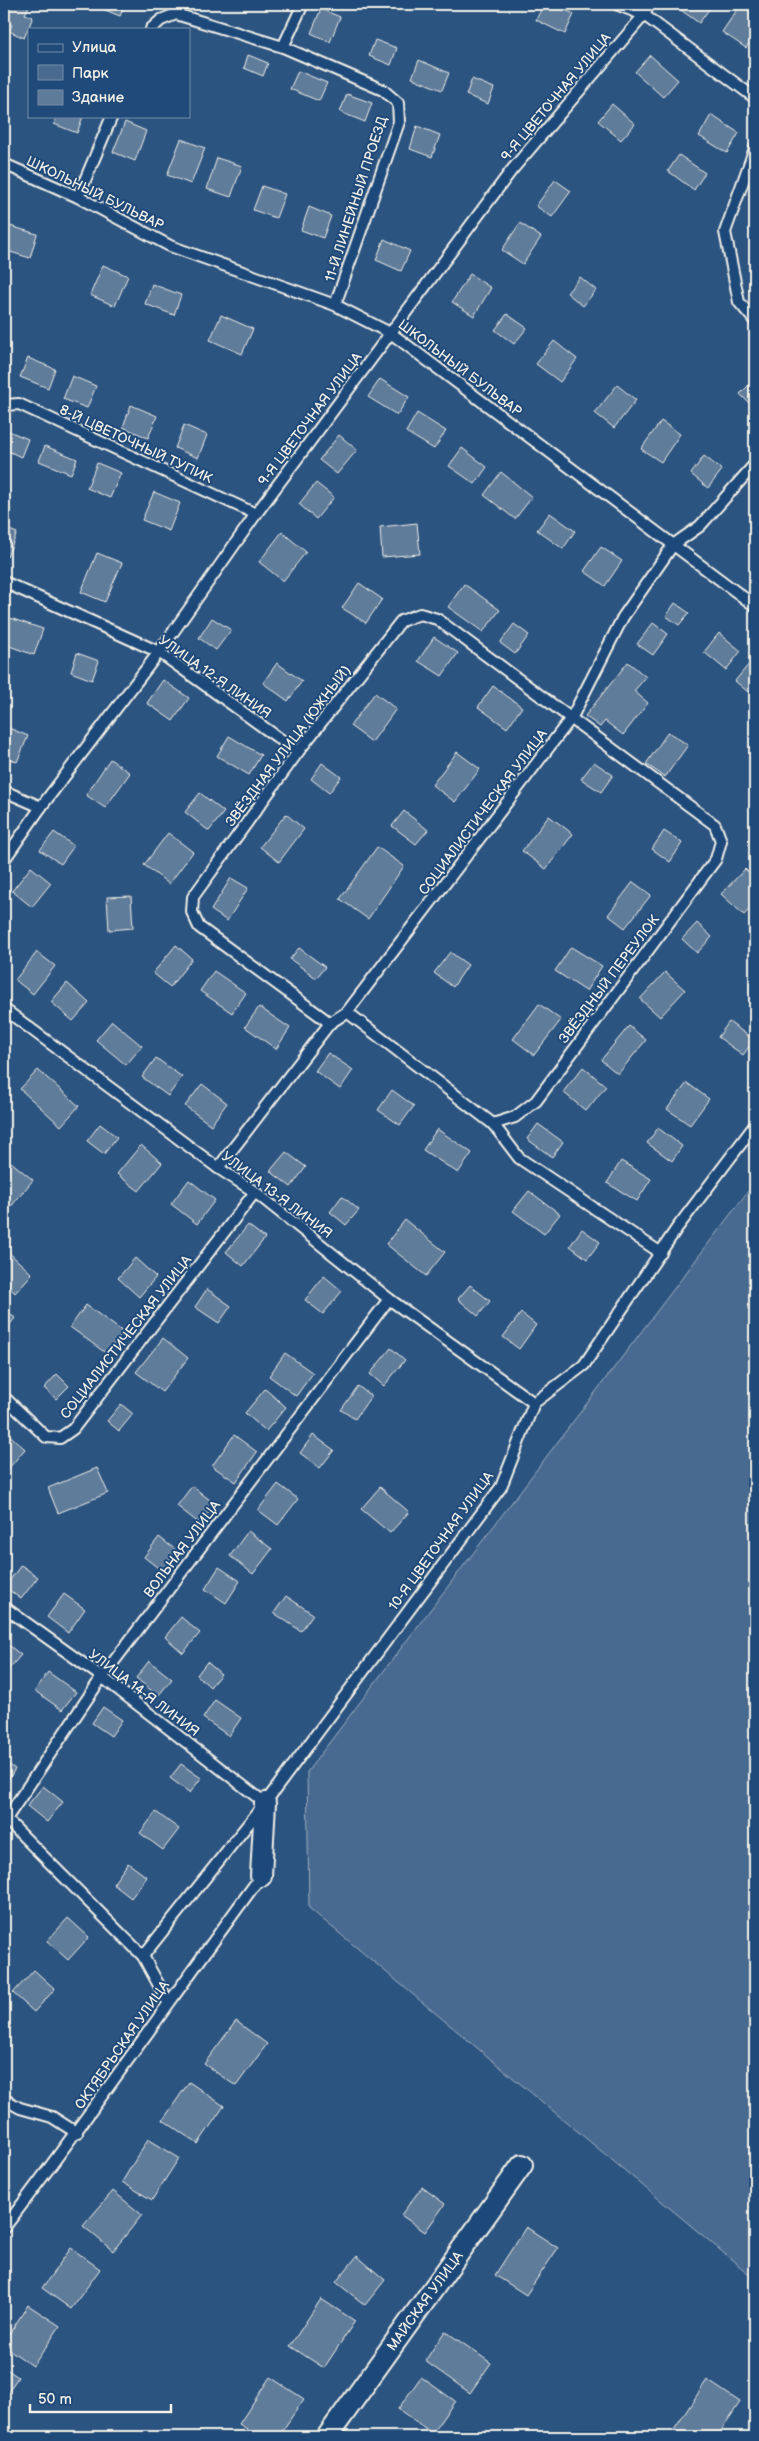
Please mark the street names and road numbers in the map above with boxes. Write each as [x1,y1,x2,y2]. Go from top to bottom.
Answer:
street label: 9-Я ЦВЕТОЧНАЯ УЛИЦА [497,29,615,165]
street label: 11-Й ЛИНЕЙНЫЙ ПРОЕЗД [321,114,391,284]
street label: ШКОЛЬНЫЙ БУЛЬВАР [24,152,167,234]
street label: ШКОЛЬНЫЙ БУЛЬВАР [395,316,525,420]
street label: 9-Я ЦВЕТОЧНАЯ УЛИЦА [254,349,366,489]
street label: 8-Й ЦВЕТОЧНЫЙ ТУПИК [57,401,216,487]
street label: УЛИЦА 12-Я ЛИНИЯ [155,632,275,722]
street label: ЗВЁЗДНАЯ УЛИЦА (ЮЖНЫЙ) [221,661,354,830]
street label: СОЦИАЛИСТИЧЕСКАЯ УЛИЦА [415,725,551,898]
street label: ЗВЁЗДНЫЙ ПЕРЕУЛОК [554,910,663,1047]
street label: УЛИЦА 13-Я ЛИНИЯ [218,1148,336,1242]
street label: СОЦИАЛИСТИЧЕСКАЯ УЛИЦА [57,1251,195,1422]
street label: 10-Я ЦВЕТОЧНАЯ УЛИЦА [385,1468,497,1614]
street label: ВОЛЬНАЯ УЛИЦА [140,1497,224,1601]
street label: УЛИЦА 14-Я ЛИНИЯ [85,1646,203,1740]
street label: ОКТЯБРЬСКАЯ УЛИЦА [71,1977,173,2113]
street label: МАЙСКАЯ УЛИЦА [383,2248,467,2354]

